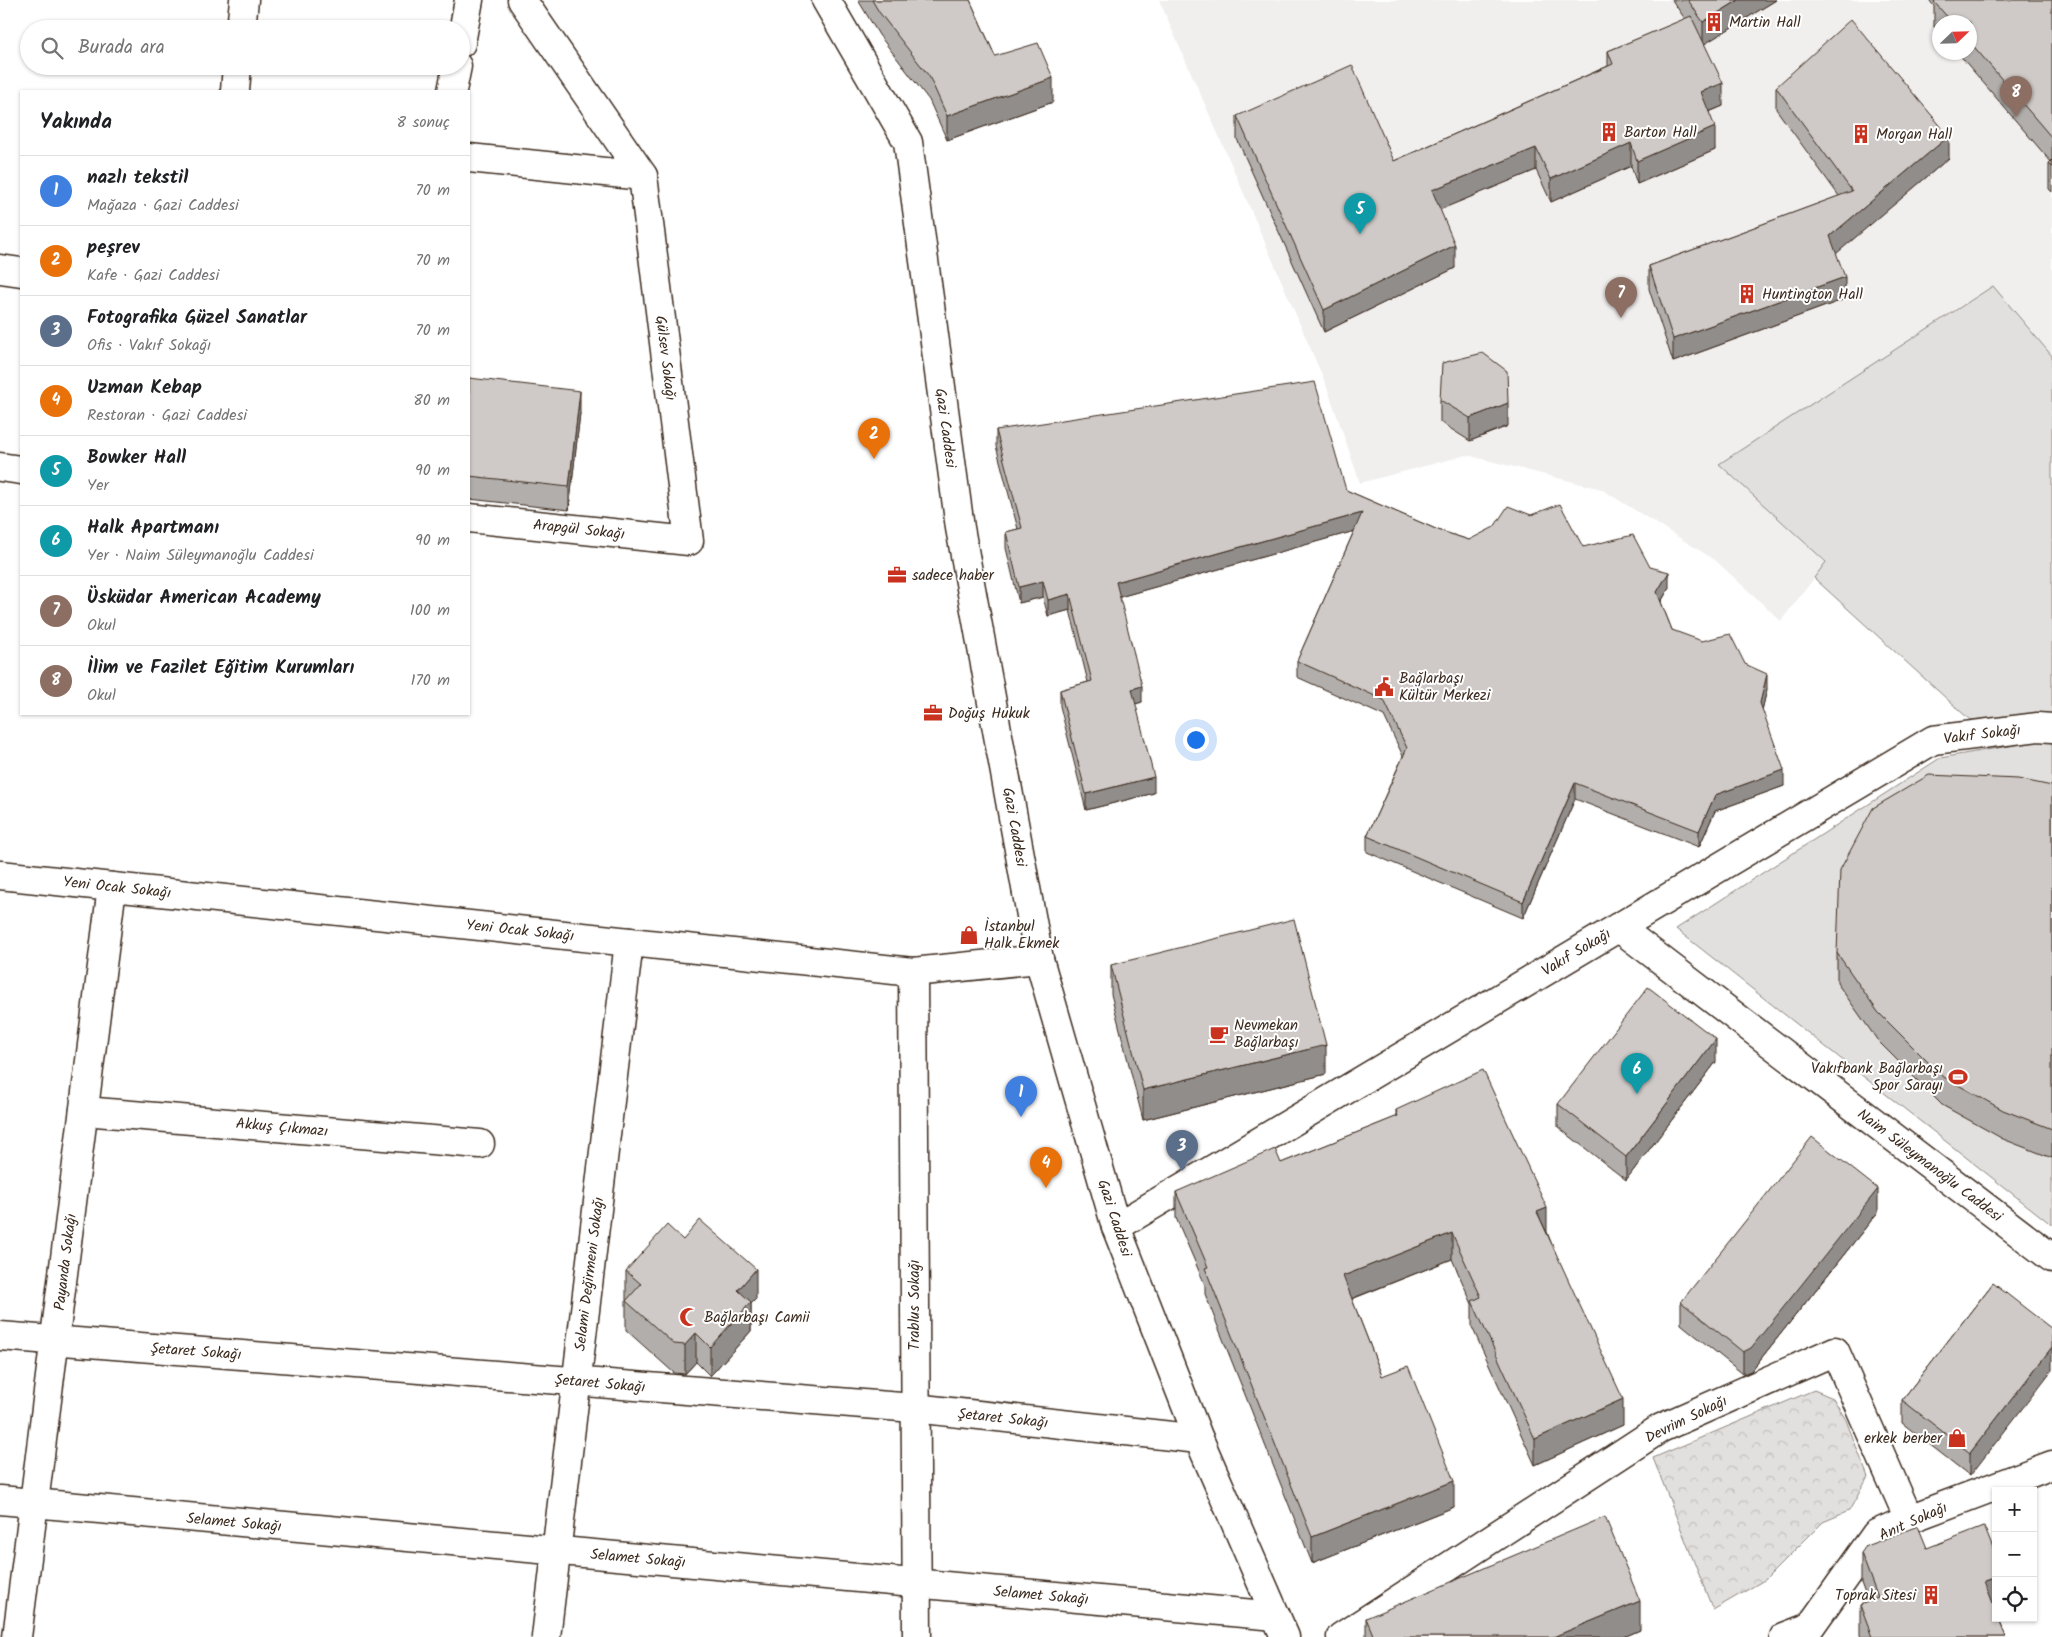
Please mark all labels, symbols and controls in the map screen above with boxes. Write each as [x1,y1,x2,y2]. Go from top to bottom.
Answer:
building icon: Martin Hall [1703,11,1725,33]
place label: Martin Hall [1729,11,1801,35]
north arrow [1932,15,1977,60]
search box [20,20,470,75]
text: Burada ara [78,33,165,63]
icon: search [38,34,66,62]
pin: 8 [2000,76,2032,117]
text: Yakında [40,106,112,139]
text: 8 sonuç [397,110,450,135]
building icon: Barton Hall [1598,121,1620,143]
place label: Barton Hall [1624,121,1697,145]
building icon: Morgan Hall [1850,123,1872,145]
place label: Morgan Hall [1876,123,1953,147]
text: nazlı tekstil [87,163,188,193]
text: 1 [54,178,58,203]
text: 70 m [415,178,450,203]
text: Mağaza · Gazi Caddesi [87,193,239,218]
pin: 5 [1344,193,1376,234]
text: peşrev [87,233,140,263]
text: 2 [51,248,61,273]
text: 70 m [415,248,450,273]
text: Kafe · Gazi Caddesi [87,263,219,288]
pin: 7 [1605,277,1637,318]
building icon: Huntington Hall [1736,283,1758,305]
place label: Huntington Hall [1762,283,1863,307]
text: Fotografika Güzel Sanatlar [87,303,307,333]
street label: Gülsev Sokağı [648,314,682,402]
text: 3 [52,318,60,343]
text: 70 m [415,318,450,343]
text: Ofis · Vakıf Sokağı [87,333,211,358]
text: Uzman Kebap [87,373,202,403]
street label: Gazi Caddesi [928,387,963,471]
text: 4 [52,388,60,413]
text: 80 m [413,388,450,413]
text: Restoran · Gazi Caddesi [87,403,247,428]
pin: 2 [858,418,890,459]
text: Bowker Hall [87,443,186,473]
text: 5 [52,458,60,483]
text: 90 m [415,458,450,483]
text: Yer [87,473,109,498]
text: Halk Apartmanı [87,513,219,543]
street label: Arapgül Sokağı [532,513,626,547]
text: 6 [52,528,60,553]
text: 90 m [415,528,450,553]
text: Yer · Naim Süleymanoğlu Caddesi [87,543,314,568]
office icon: sadece haber [886,564,908,586]
place label: sadece haber [912,564,995,588]
text: Üsküdar American Academy [87,583,321,613]
text: 7 [52,598,60,623]
text: 100 m [410,598,450,623]
text: Okul [87,613,116,638]
text: İlim ve Fazilet Eğitim Kurumları [87,653,354,683]
place label: Bağlarbaşı Kültür Merkezi [1399,667,1492,708]
text: 8 [51,668,61,693]
text: 170 m [410,668,450,693]
public building icon: Bağlarbaşı Kültür Merkezi [1373,676,1395,698]
text: Okul [87,683,116,708]
office icon: Doğuş Hukuk [922,702,944,724]
place label: Doğuş Hukuk [948,702,1031,726]
street label: Vakıf Sokağı [1942,718,2022,752]
your location [1183,727,1209,753]
street label: Gazi Caddesi [995,786,1033,870]
street label: Yeni Ocak Sokağı [62,870,172,906]
street label: Yeni Ocak Sokağı [465,913,575,949]
place label: İstanbul Halk Ekmek [984,915,1060,956]
street label: Vakıf Sokağı [1537,923,1616,983]
shop icon: İstanbul Halk Ekmek [958,924,980,946]
place label: Nevmekan Bağlarbaşı [1234,1014,1299,1055]
cafe icon: Nevmekan Bağlarbaşı [1208,1023,1230,1045]
pin: 6 [1621,1053,1653,1094]
place label: Vakıfbank Bağlarbaşı Spor Sarayı [1811,1057,1943,1098]
sports icon: Vakıfbank Bağlarbaşı Spor Sarayı [1947,1066,1969,1088]
pin: 1 [1005,1076,1037,1117]
street label: Naim Süleymanoğlu Caddesi [1852,1103,2008,1229]
street label: Akkuş Çıkmazı [235,1112,329,1144]
pin: 3 [1166,1130,1198,1171]
pin: 4 [1030,1147,1062,1188]
street label: Gazi Caddesi [1090,1177,1138,1261]
street label: Selami Değirmeni Sokağı [569,1196,611,1353]
street label: Payanda Sokağı [48,1212,84,1312]
street label: Trablus Sokağı [903,1259,927,1351]
mosque icon: Bağlarbaşı Camii [678,1306,700,1328]
place label: Bağlarbaşı Camii [704,1306,811,1330]
street label: Şetaret Sokağı [150,1337,242,1367]
street label: Şetaret Sokağı [554,1368,646,1400]
street label: Devrim Sokağı [1641,1390,1732,1450]
street label: Şetaret Sokağı [956,1402,1049,1436]
place label: erkek berber [1864,1427,1943,1451]
shop icon: erkek berber [1946,1427,1968,1449]
map controls [1992,1487,2037,1622]
button: + [1992,1487,2037,1532]
street label: Anıt Sokağı [1875,1496,1952,1548]
street label: Selamet Sokağı [185,1507,283,1539]
button: − [1992,1532,2037,1577]
street label: Selamet Sokağı [589,1543,687,1575]
button: locate [1992,1577,2037,1622]
street label: Selamet Sokağı [992,1580,1090,1612]
place label: Toprak Sitesi [1835,1584,1917,1608]
building icon: Toprak Sitesi [1920,1584,1942,1606]

